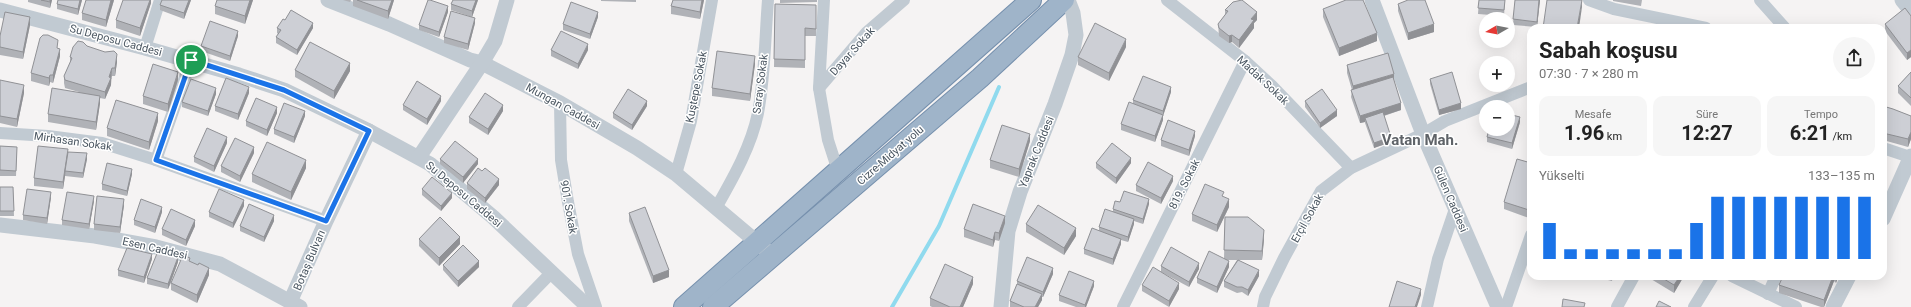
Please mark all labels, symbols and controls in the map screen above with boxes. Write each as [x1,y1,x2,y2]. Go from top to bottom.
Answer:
north arrow [1479,12,1515,48]
map controls [1479,12,1515,136]
street label: Su Deposu Caddesi [68,22,163,59]
street label: Dayar Sokak [827,24,878,78]
button: share [1833,37,1875,79]
text: Sabah koşusu [1539,38,1678,63]
pin [174,43,208,77]
icon: arrive [180,49,202,71]
street label: Kuştepe Sokak [683,50,710,124]
street label: Saray Sokak [750,53,771,115]
street label: Madak Sokak [1234,53,1292,108]
button: + [1479,56,1515,92]
text: 07:30 · 7 × 280 m [1539,66,1638,81]
street label: Mungan Caddesi [524,81,602,132]
button: − [1479,100,1515,136]
text: Mesafe [1575,108,1611,121]
text: Süre [1696,108,1718,121]
text: Tempo [1804,108,1838,121]
street label: Yaprak Caddesi [1016,115,1057,190]
text: 1.96 [1564,121,1604,145]
text: 12:27 [1681,121,1733,145]
text: 6:21 [1790,121,1830,145]
street label: Cizre-Midyat yolu [854,123,926,188]
street label: Mirhasan Sokak [33,130,113,153]
text: km [1604,130,1622,143]
text: /km [1830,130,1852,143]
district label: Vatan Mah. [1382,131,1458,149]
street label: 819. Sokak [1166,157,1203,211]
street label: Su Deposu Caddesi [423,159,504,230]
street label: Gülen Caddesi [1431,164,1470,234]
text: Yükselti [1539,168,1585,183]
text: 133–135 m [1808,168,1875,183]
street label: 901. Sokak [557,179,580,235]
street label: Erçil Sokak [1289,191,1326,245]
street label: Botaş Bulvarı [291,228,328,292]
street label: Esen Caddesi [121,235,189,262]

